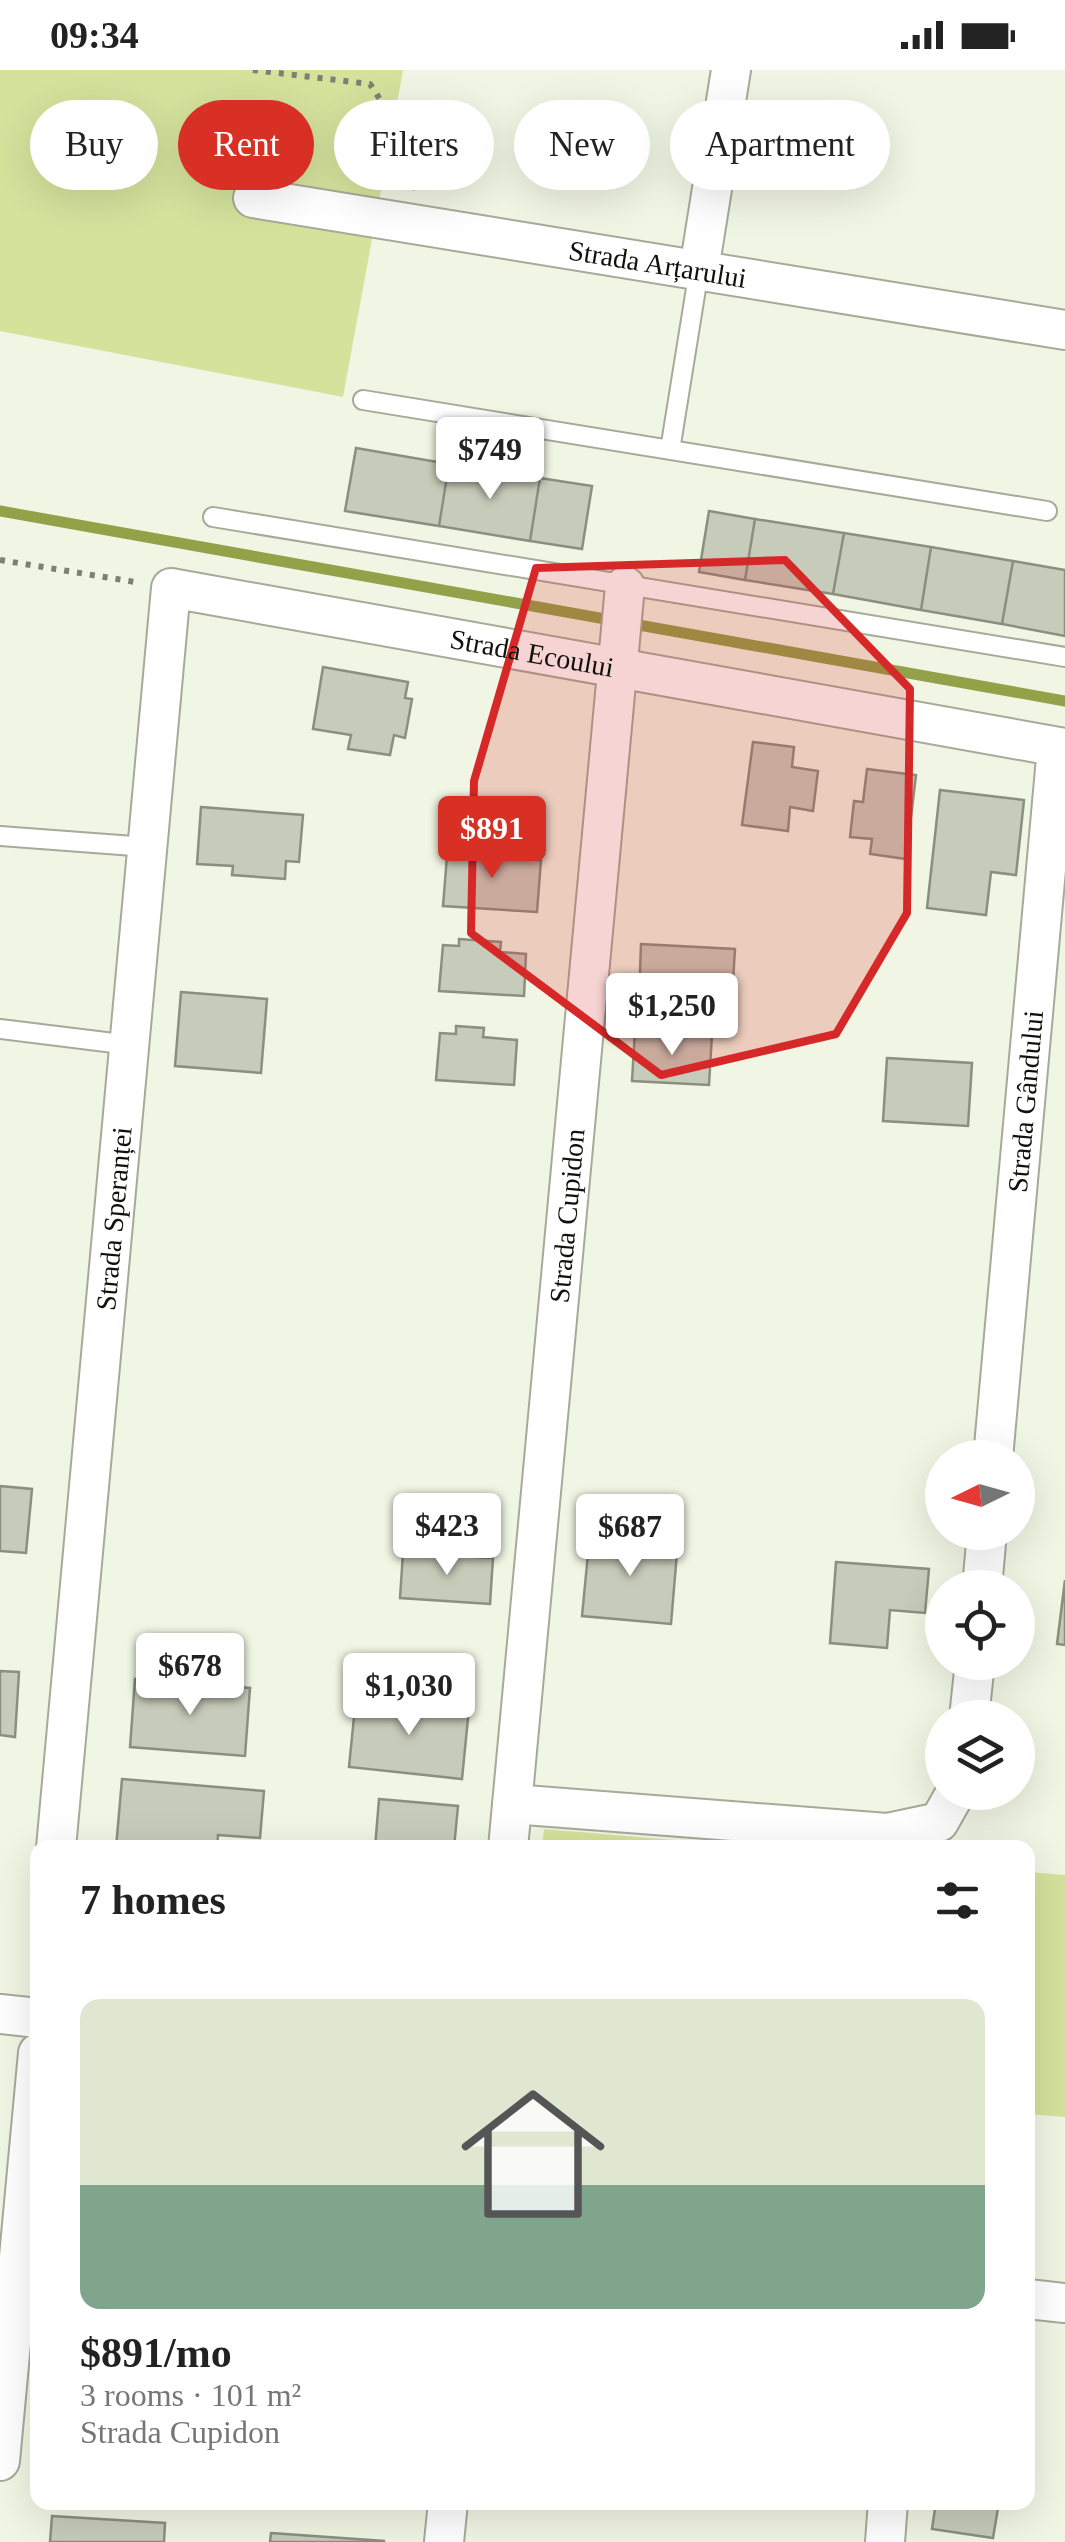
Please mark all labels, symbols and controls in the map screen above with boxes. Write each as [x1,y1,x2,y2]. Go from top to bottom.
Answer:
text: 09:34 [50,14,139,56]
chip: Buy [30,100,158,190]
chip: Rent [178,100,314,190]
chip: Filters [334,100,494,190]
chip: New [514,100,650,190]
chip: Apartment [670,100,890,190]
street label: Strada Arțarului [566,235,749,294]
pin: $749 [431,417,549,502]
text: $749 [458,431,522,467]
street label: Strada Ecoului [448,623,616,683]
pin: $891 [433,796,551,881]
text: $891 [460,810,524,846]
pin: $1,250 [591,973,753,1058]
text: $1,250 [628,987,716,1023]
street label: Strada Gândului [1002,1009,1049,1194]
street label: Strada Speranței [90,1125,138,1312]
street label: Strada Cupidon [544,1127,591,1304]
north arrow [925,1440,1035,1550]
map controls [925,1440,1035,1810]
pin: $423 [388,1493,506,1578]
pin: $687 [571,1494,689,1579]
text: $423 [415,1507,479,1543]
text: $687 [598,1508,662,1544]
button: locate [925,1570,1035,1680]
pin: $678 [131,1633,249,1718]
text: $678 [158,1647,222,1683]
pin: $1,030 [328,1653,490,1738]
text: $1,030 [365,1667,453,1703]
button: layers [925,1700,1035,1810]
icon: filters [930,1873,985,1928]
text: 7 homes [80,1877,226,1923]
icon: home [443,2064,623,2244]
text: $891/mo [80,2330,232,2376]
text: 3 rooms · 101 m² [80,2377,301,2413]
text: Strada Cupidon [80,2414,280,2450]

